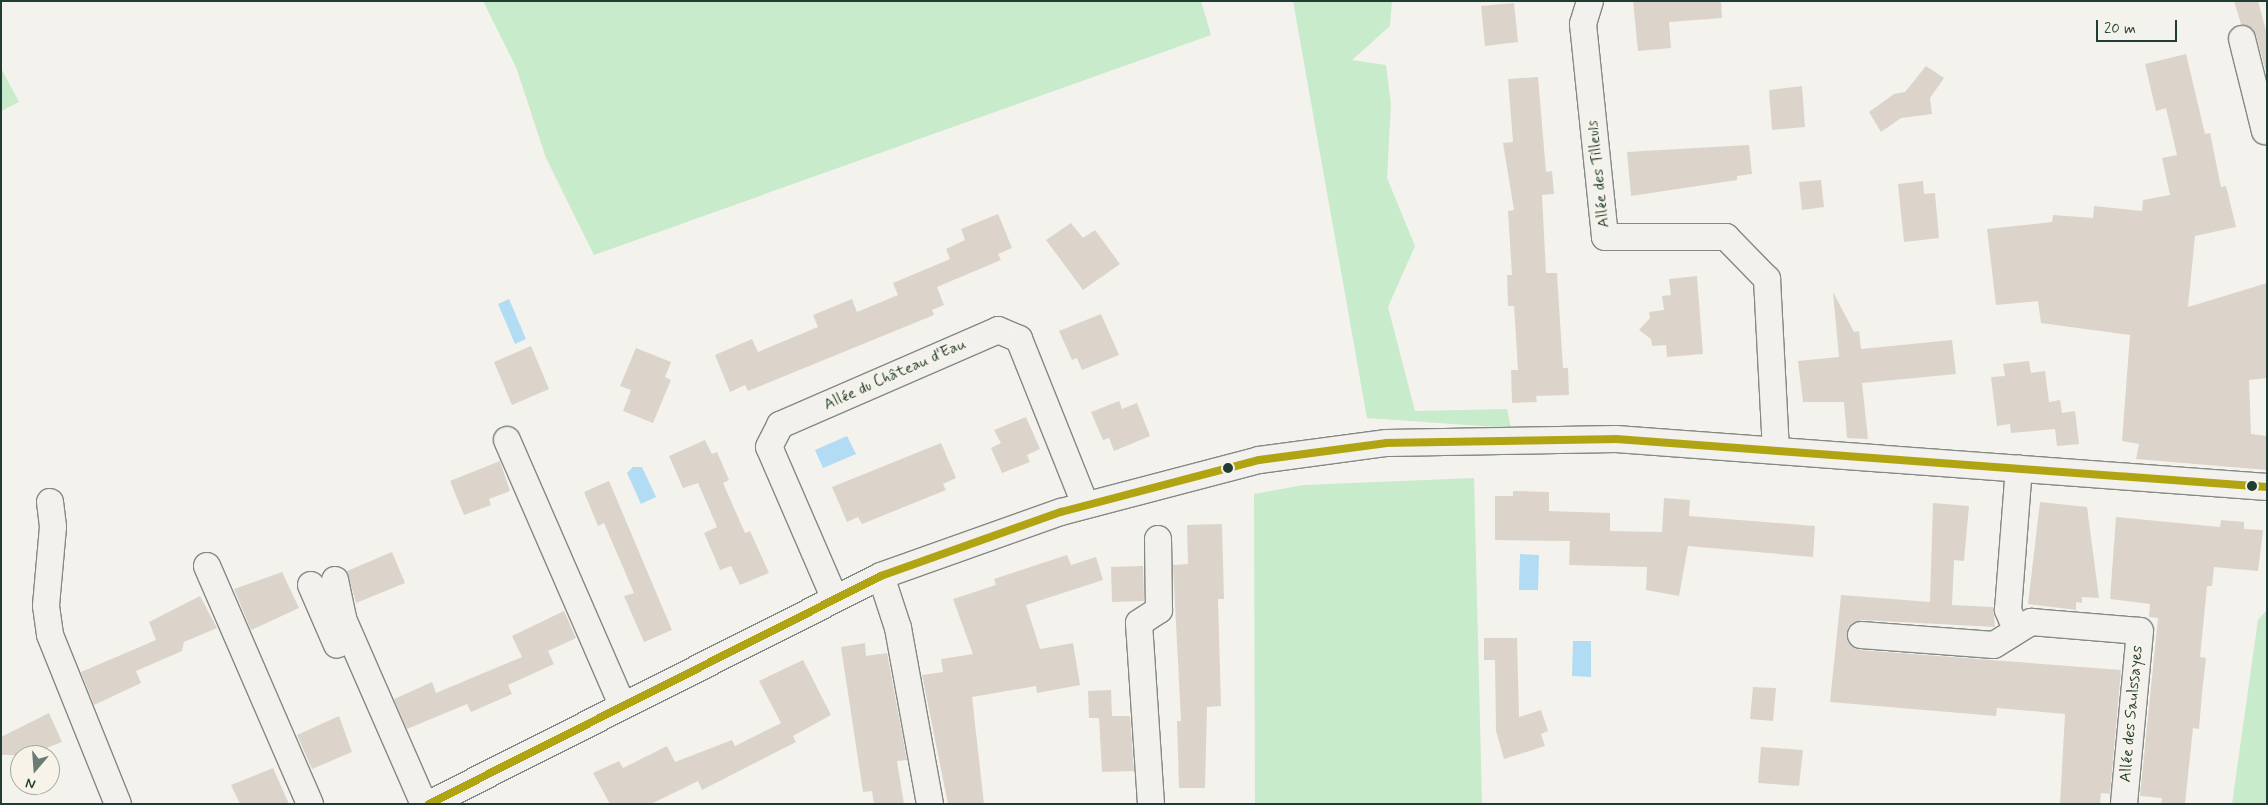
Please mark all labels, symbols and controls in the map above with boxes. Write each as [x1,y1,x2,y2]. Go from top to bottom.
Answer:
scale bar [2098,10,2179,42]
text: 20 m [2104,19,2136,39]
street label: Allée des Tilleuls [1584,118,1614,230]
street label: Allée du Château d'Eau [819,334,971,416]
unlabelled marker [1223,463,1233,473]
unlabelled marker [2247,481,2257,491]
street label: Allée des Saulssayes [2117,645,2147,783]
north arrow [10,745,60,795]
text: N [23,773,38,793]

